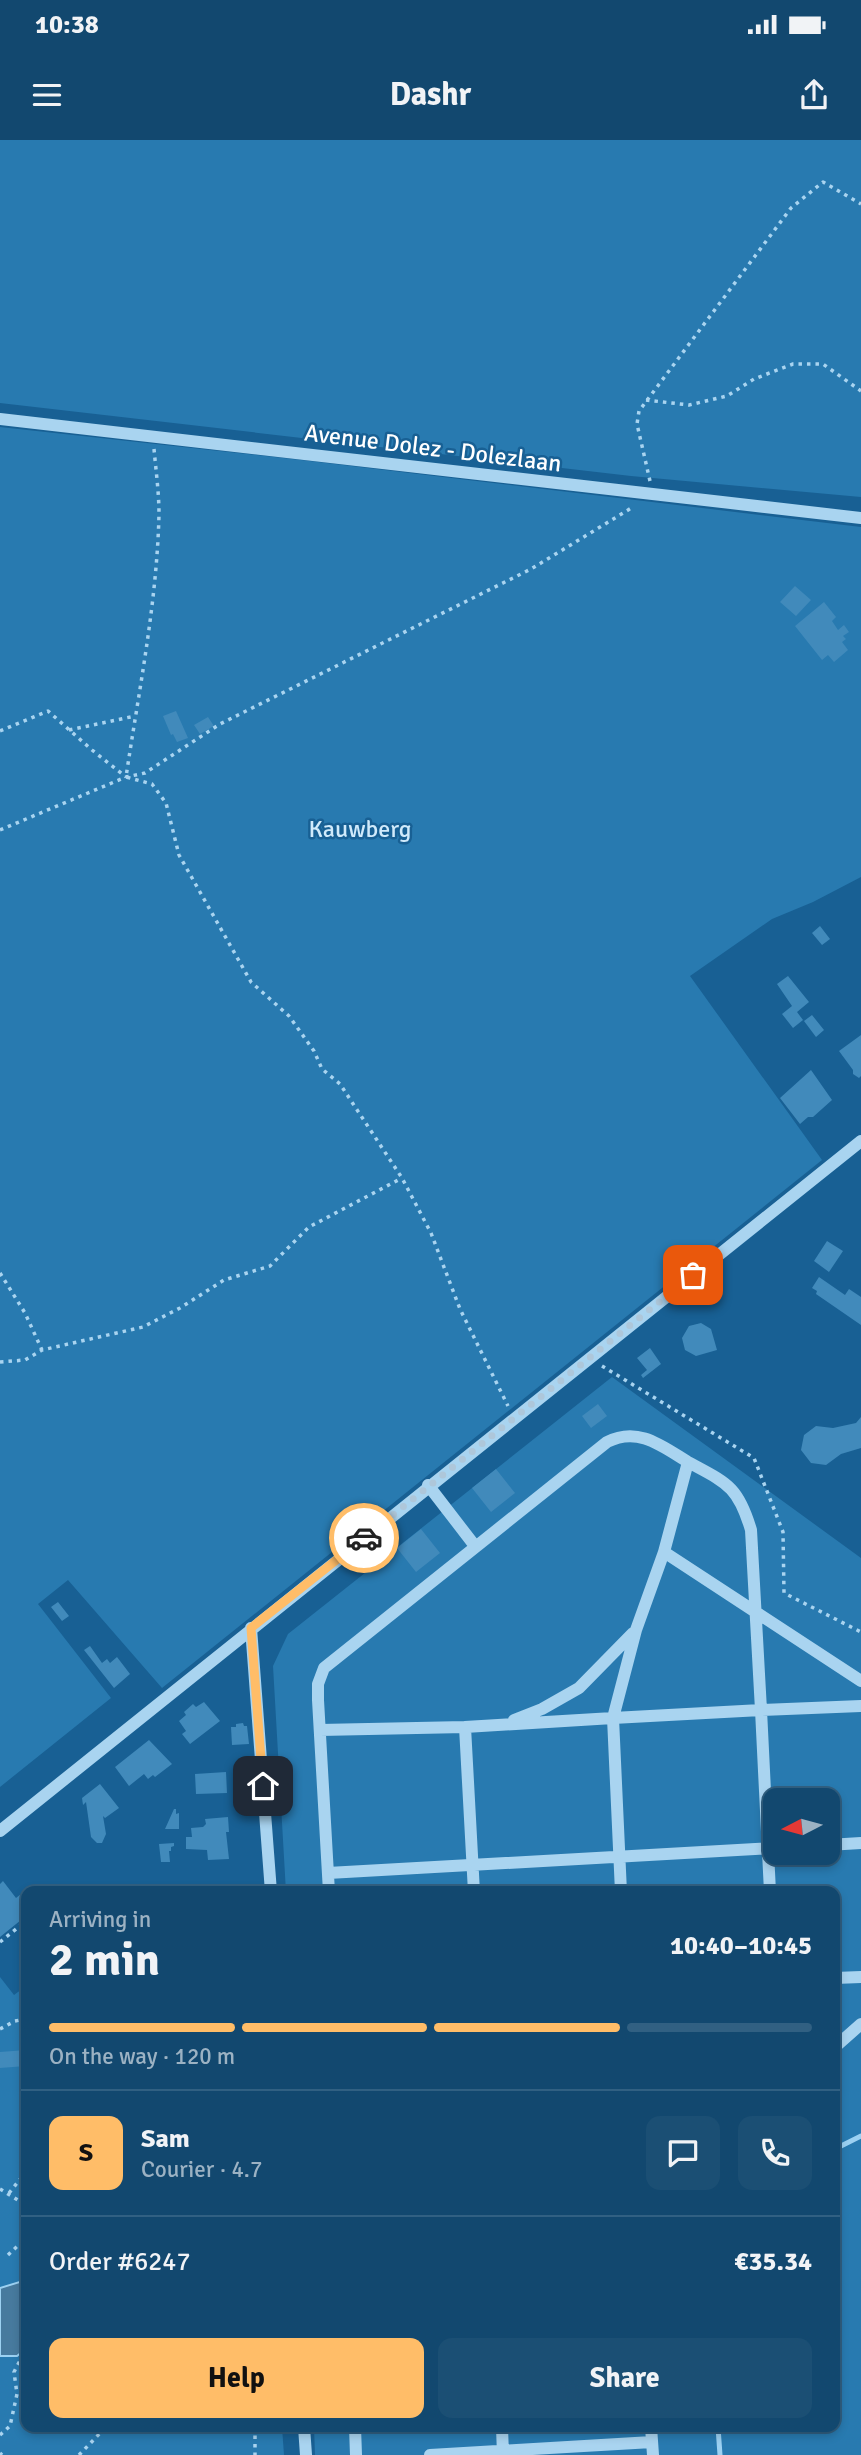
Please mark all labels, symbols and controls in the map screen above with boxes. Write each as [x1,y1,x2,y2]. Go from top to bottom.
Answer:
text: 10:38 [35,9,99,41]
text: Dashr [390,75,471,114]
icon: menu [28,76,66,114]
icon: share [795,76,833,114]
street label: Avenue Dolez - Dolezlaan [303,417,563,479]
park label: Kauwberg [309,814,411,844]
pin [663,1245,723,1305]
icon: bag [674,1256,712,1294]
courier [329,1503,399,1573]
icon: car [345,1519,383,1557]
pin [233,1756,293,1816]
icon: home [244,1767,282,1805]
north arrow [763,1788,840,1866]
map controls [763,1788,840,1865]
text: Arriving in [49,1905,151,1934]
text: 10:40–10:45 [670,1930,812,1962]
text: 2 min [49,1932,160,1988]
text: On the way · 120 m [49,2042,235,2071]
button: chat [646,2116,720,2190]
button: phone [738,2116,812,2190]
text: Sam [141,2123,190,2155]
text: S [79,2137,93,2169]
text: Courier · 4.7 [141,2155,262,2184]
text: Order #6247 [49,2246,190,2278]
text: €35.34 [734,2246,812,2278]
button: Help [49,2338,424,2418]
button: Share [438,2338,812,2418]

